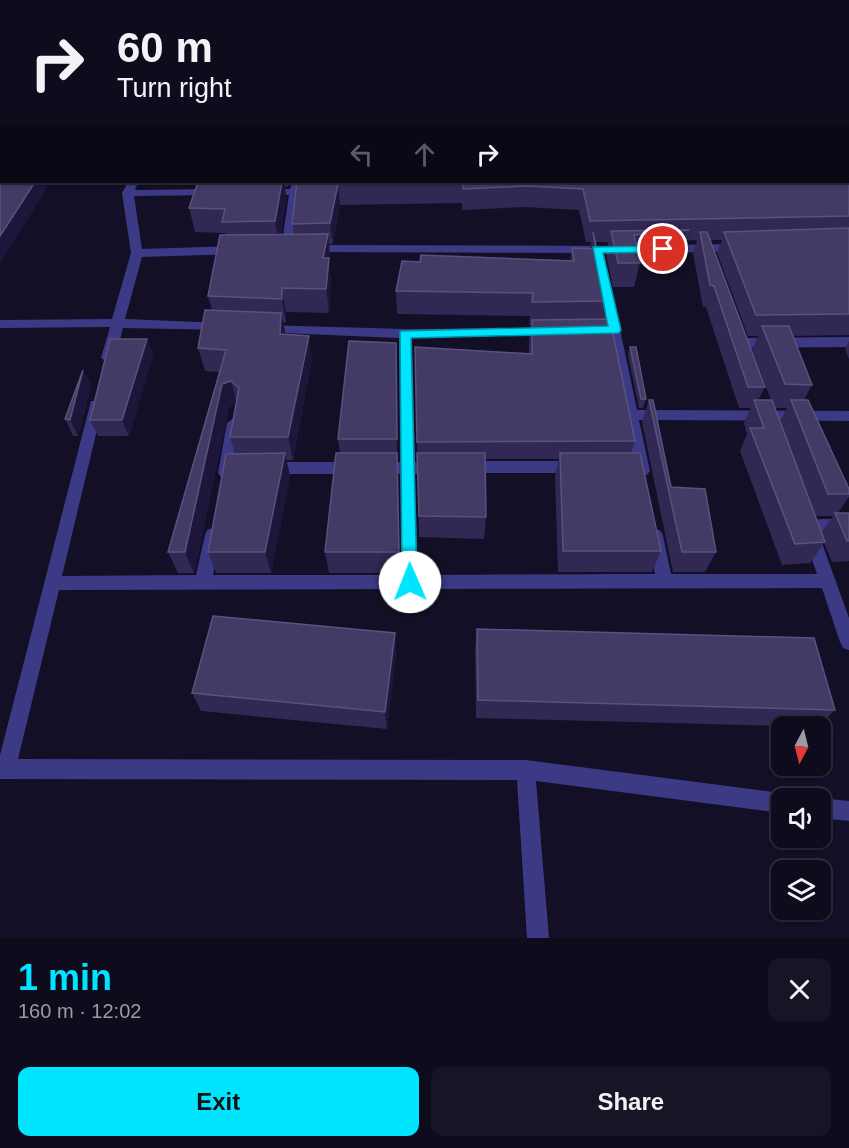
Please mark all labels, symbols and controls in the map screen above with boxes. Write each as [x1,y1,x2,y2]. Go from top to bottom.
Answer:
icon: right [18,24,96,102]
text: 60 m [117,24,213,71]
text: Turn right [117,73,232,103]
icon: left [345,138,378,171]
icon: ahead [408,138,441,171]
icon: right [471,138,504,171]
pin [637,223,688,274]
icon: arrive [646,232,679,265]
position arrow [378,550,442,614]
north arrow [771,716,831,776]
map controls [771,716,831,920]
button: sound [771,788,831,848]
button: layers [771,860,831,920]
text: 1 min [18,957,112,998]
button: close [768,958,831,1021]
text: 160 m · 12:02 [18,1000,141,1022]
button: Exit [18,1067,419,1136]
button: Share [431,1067,831,1136]

